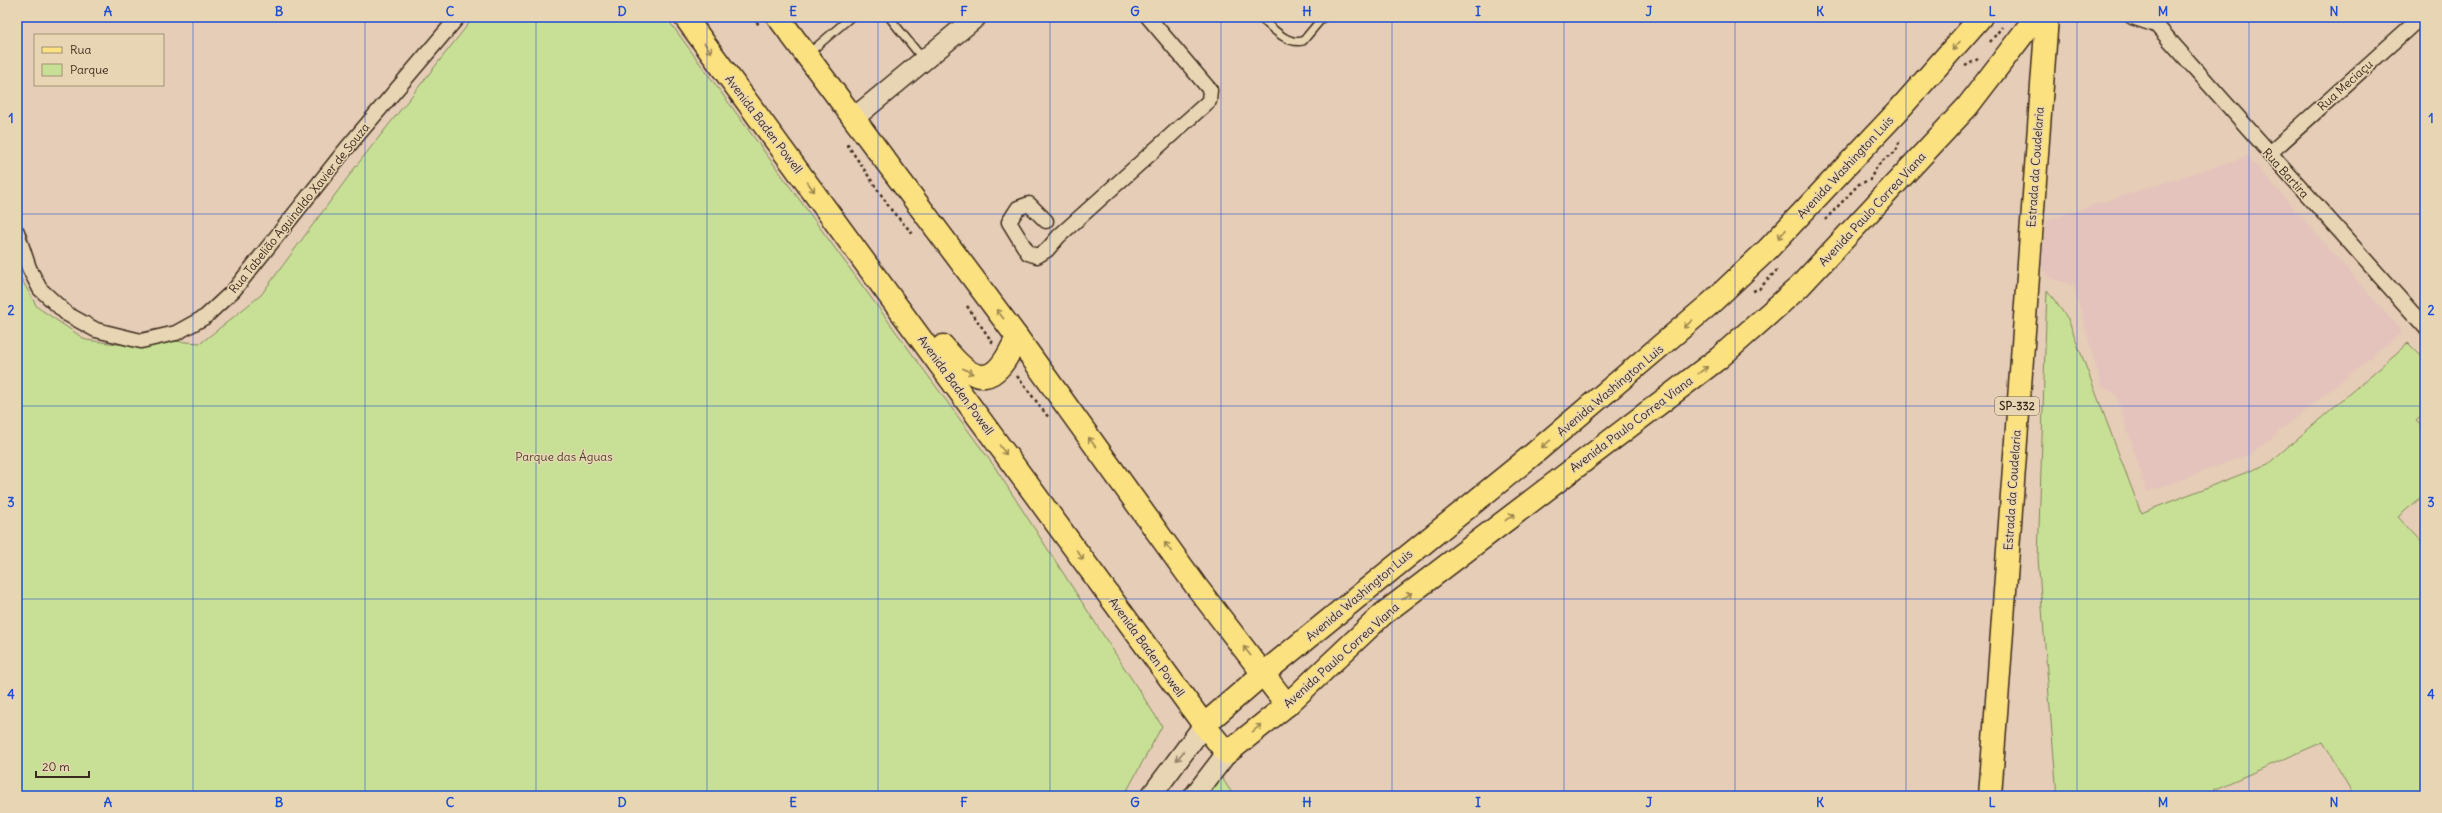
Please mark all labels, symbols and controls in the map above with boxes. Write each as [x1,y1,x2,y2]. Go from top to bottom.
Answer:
text: A [104,3,113,20]
text: B [275,3,284,20]
text: C [446,3,455,20]
text: D [617,3,627,20]
text: E [789,3,797,20]
text: F [960,3,968,20]
text: G [1130,3,1140,20]
text: H [1302,3,1312,20]
text: I [1475,3,1481,20]
text: J [1646,3,1653,20]
text: K [1816,3,1825,20]
text: L [1988,3,1996,20]
text: M [2158,3,2168,20]
text: N [2330,3,2338,20]
legend [34,34,164,86]
one-way arrow [1951,41,1960,52]
text: Rua [70,42,92,57]
one-way arrow [704,43,712,54]
street label: Rua Meciaçu [2314,56,2376,114]
text: Parque [70,62,109,77]
street label: Avenida Baden Powell [722,72,806,176]
street label: Estrada da Coudelaria [2023,106,2047,228]
text: 1 [8,110,14,127]
text: 1 [2428,110,2434,127]
street label: Avenida Washington Luis [1794,113,1896,221]
street label: Rua Tabelião Aguinaldo Xavier de Souza [226,120,373,296]
street label: Rua Bartira [2260,145,2312,201]
street label: Avenida Paulo Correa Viana [1815,149,1929,269]
one-way arrow [806,181,815,192]
one-way arrow [1777,229,1786,239]
text: 2 [7,302,15,319]
text: 2 [2427,302,2435,319]
one-way arrow [996,308,1004,319]
one-way arrow [1682,319,1693,328]
street label: Avenida Baden Powell [915,332,997,438]
street label: Avenida Washington Luis [1554,341,1666,439]
one-way arrow [1697,366,1708,374]
one-way arrow [962,368,974,376]
street label: Avenida Paulo Correa Viana [1566,373,1696,475]
road number: SP-332 [1995,397,2039,415]
street label: Estrada da Coudelaria [2000,429,2024,551]
one-way arrow [1088,437,1097,448]
one-way arrow [1540,439,1551,448]
one-way arrow [999,444,1007,455]
park label: Parque das Águas [515,449,613,464]
text: 3 [7,494,15,511]
text: 3 [2427,494,2435,511]
one-way arrow [1505,512,1516,521]
one-way arrow [1164,542,1173,553]
street label: Avenida Washington Luis [1303,546,1415,644]
one-way arrow [1076,549,1084,560]
one-way arrow [1401,591,1412,600]
street label: Avenida Baden Powell [1106,594,1188,700]
street label: Avenida Paulo Correa Viana [1280,599,1402,711]
one-way arrow [1243,645,1251,656]
text: 4 [7,686,15,703]
text: 4 [2427,686,2435,703]
one-way arrow [1252,724,1263,733]
one-way arrow [1176,751,1184,762]
scale bar [36,753,89,779]
text: 20 m [42,759,70,774]
text: A [104,794,113,811]
text: B [275,794,284,811]
text: C [446,794,455,811]
text: D [617,794,627,811]
text: E [789,794,797,811]
text: F [960,794,968,811]
text: G [1130,794,1140,811]
text: H [1302,794,1312,811]
text: I [1475,794,1481,811]
text: J [1646,794,1653,811]
text: K [1816,794,1825,811]
text: L [1988,794,1996,811]
text: M [2158,794,2168,811]
text: N [2330,794,2338,811]

